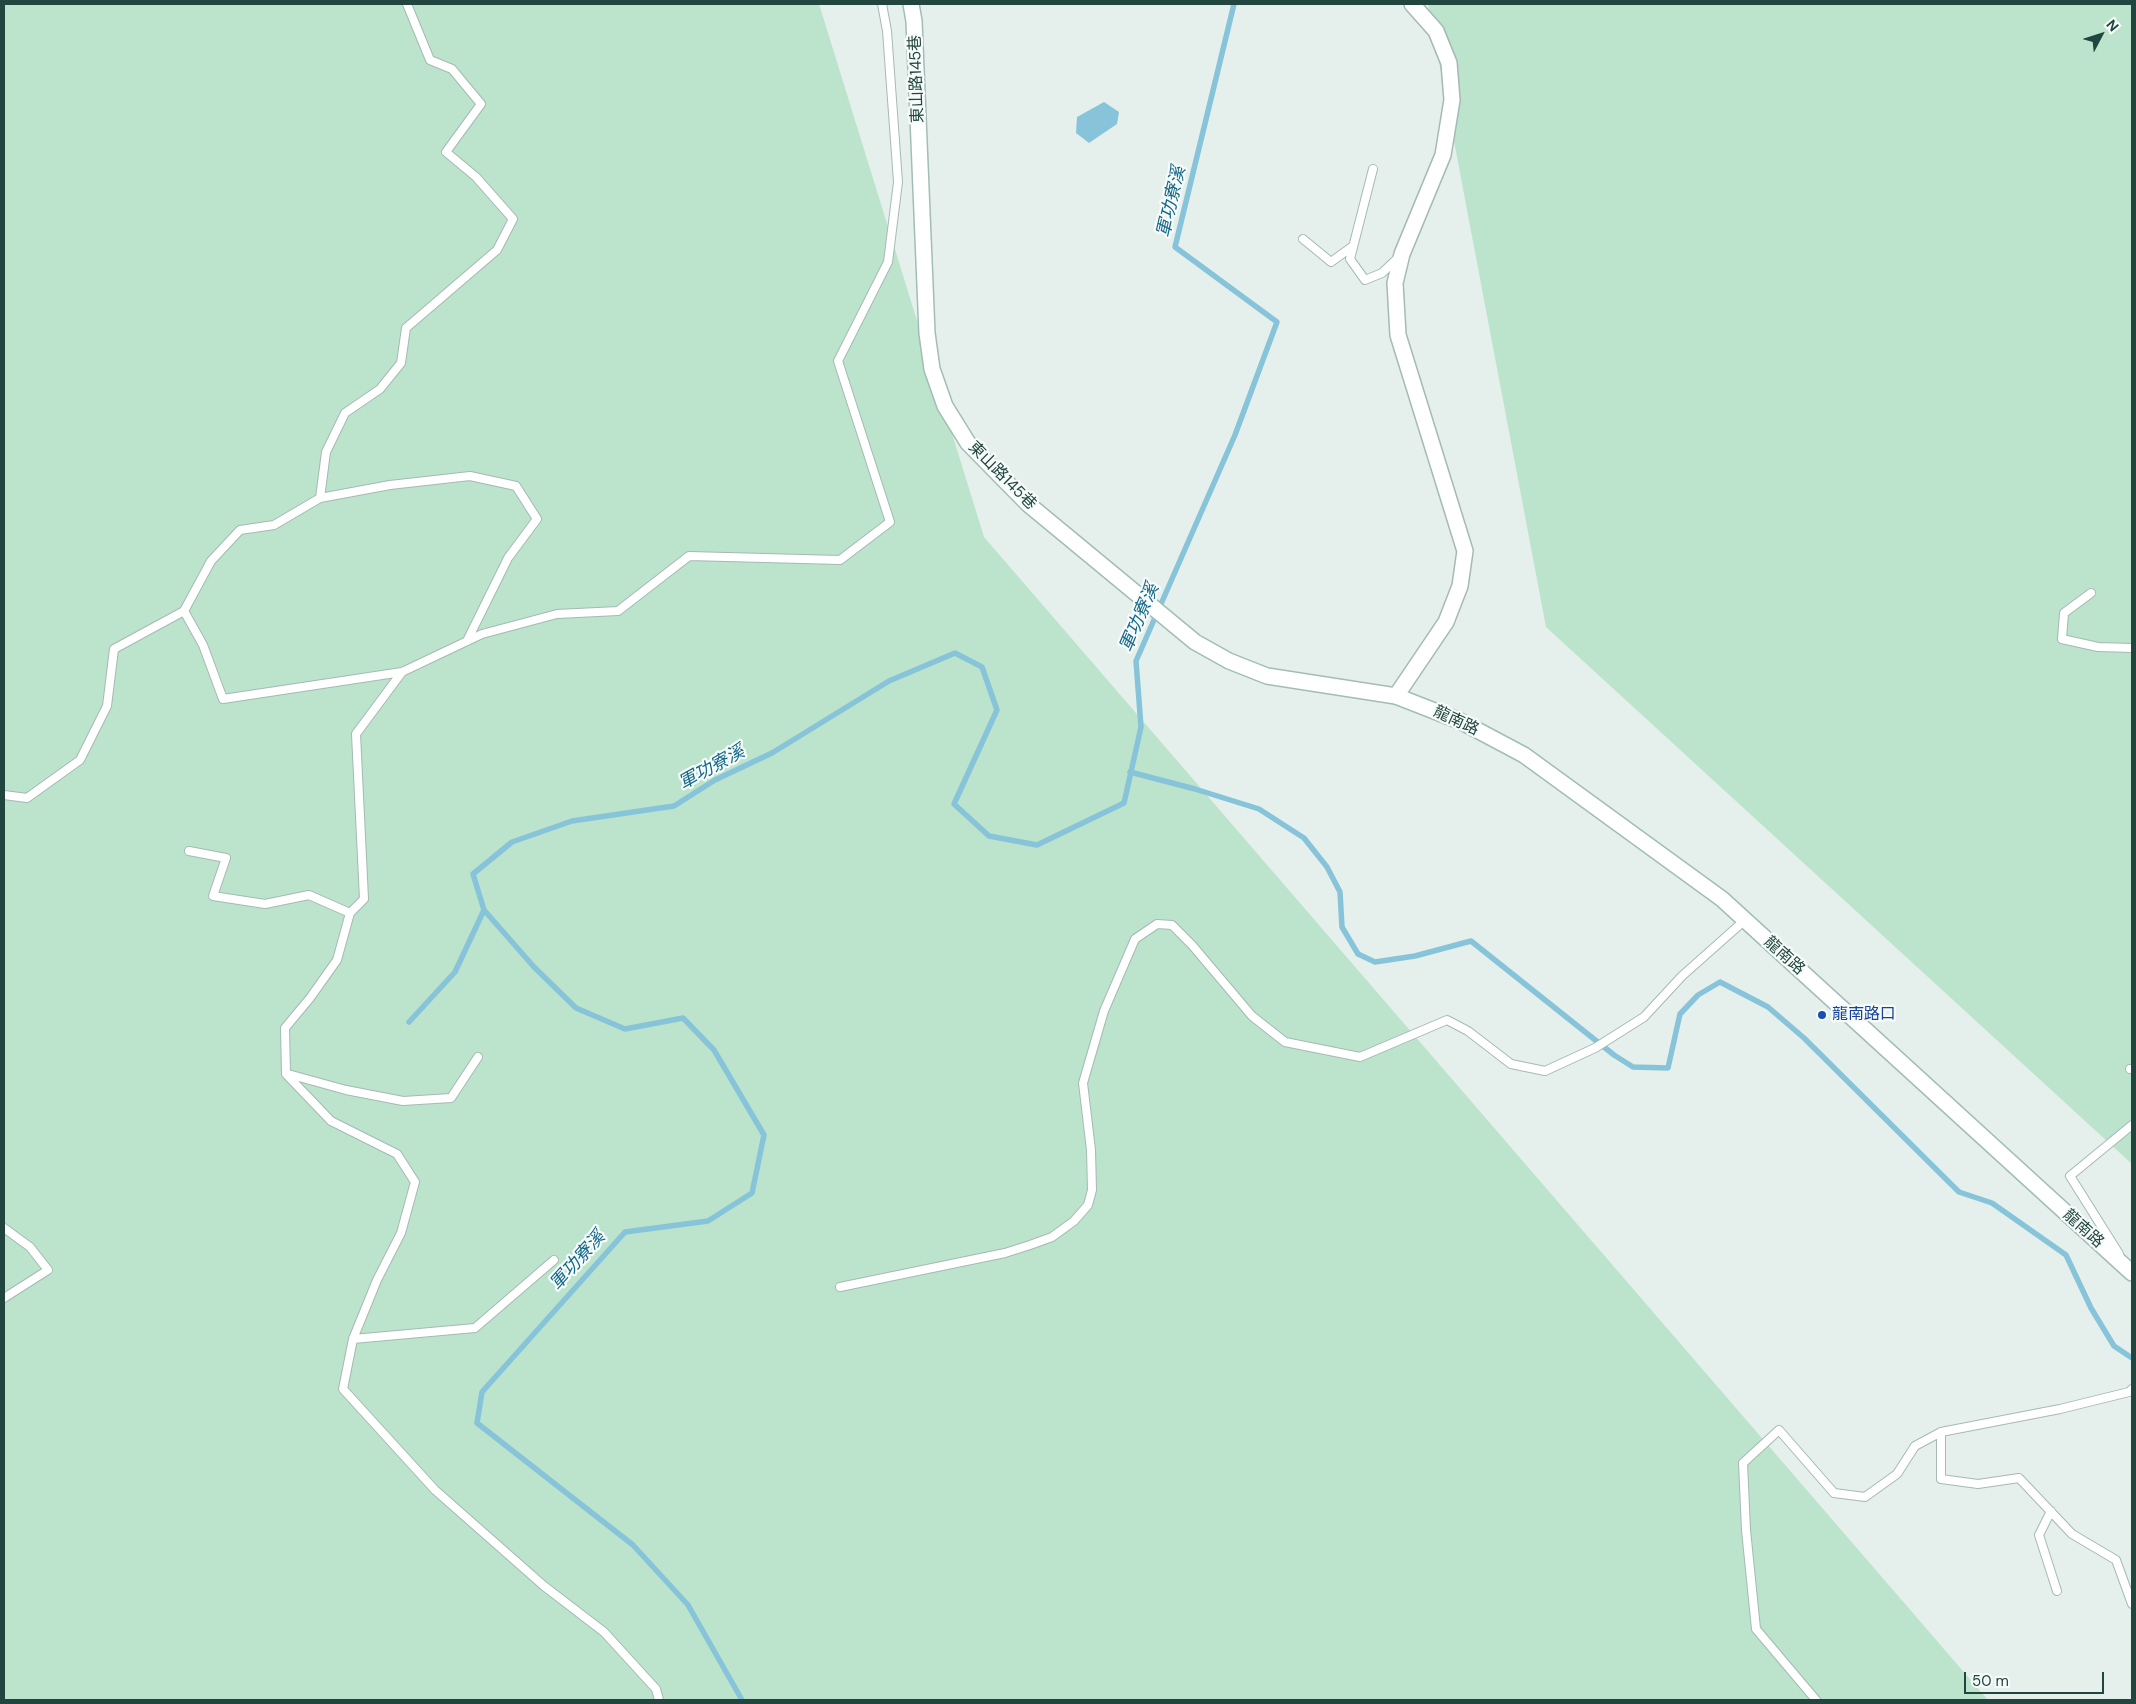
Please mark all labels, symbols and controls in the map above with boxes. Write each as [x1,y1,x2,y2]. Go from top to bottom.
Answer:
north arrow [2076,10,2126,60]
text: N [2102,16,2123,35]
street label: 東山路145巷 [906,34,928,124]
water label: 軍功寮溪 [1153,164,1191,240]
street label: 東山路145巷 [964,438,1040,514]
water label: 軍功寮溪 [1116,581,1164,655]
street label: 龍南路 [1430,702,1482,740]
water label: 軍功寮溪 [675,741,749,795]
street label: 龍南路 [1760,933,1808,979]
place label: 龍南路口 [1832,1005,1896,1025]
marker: 龍南路口 [1816,1009,1828,1021]
street label: 龍南路 [2059,1206,2107,1252]
water label: 軍功寮溪 [546,1227,610,1295]
scale bar [1966,1662,2106,1694]
text: 50 m [1972,1671,2009,1691]

